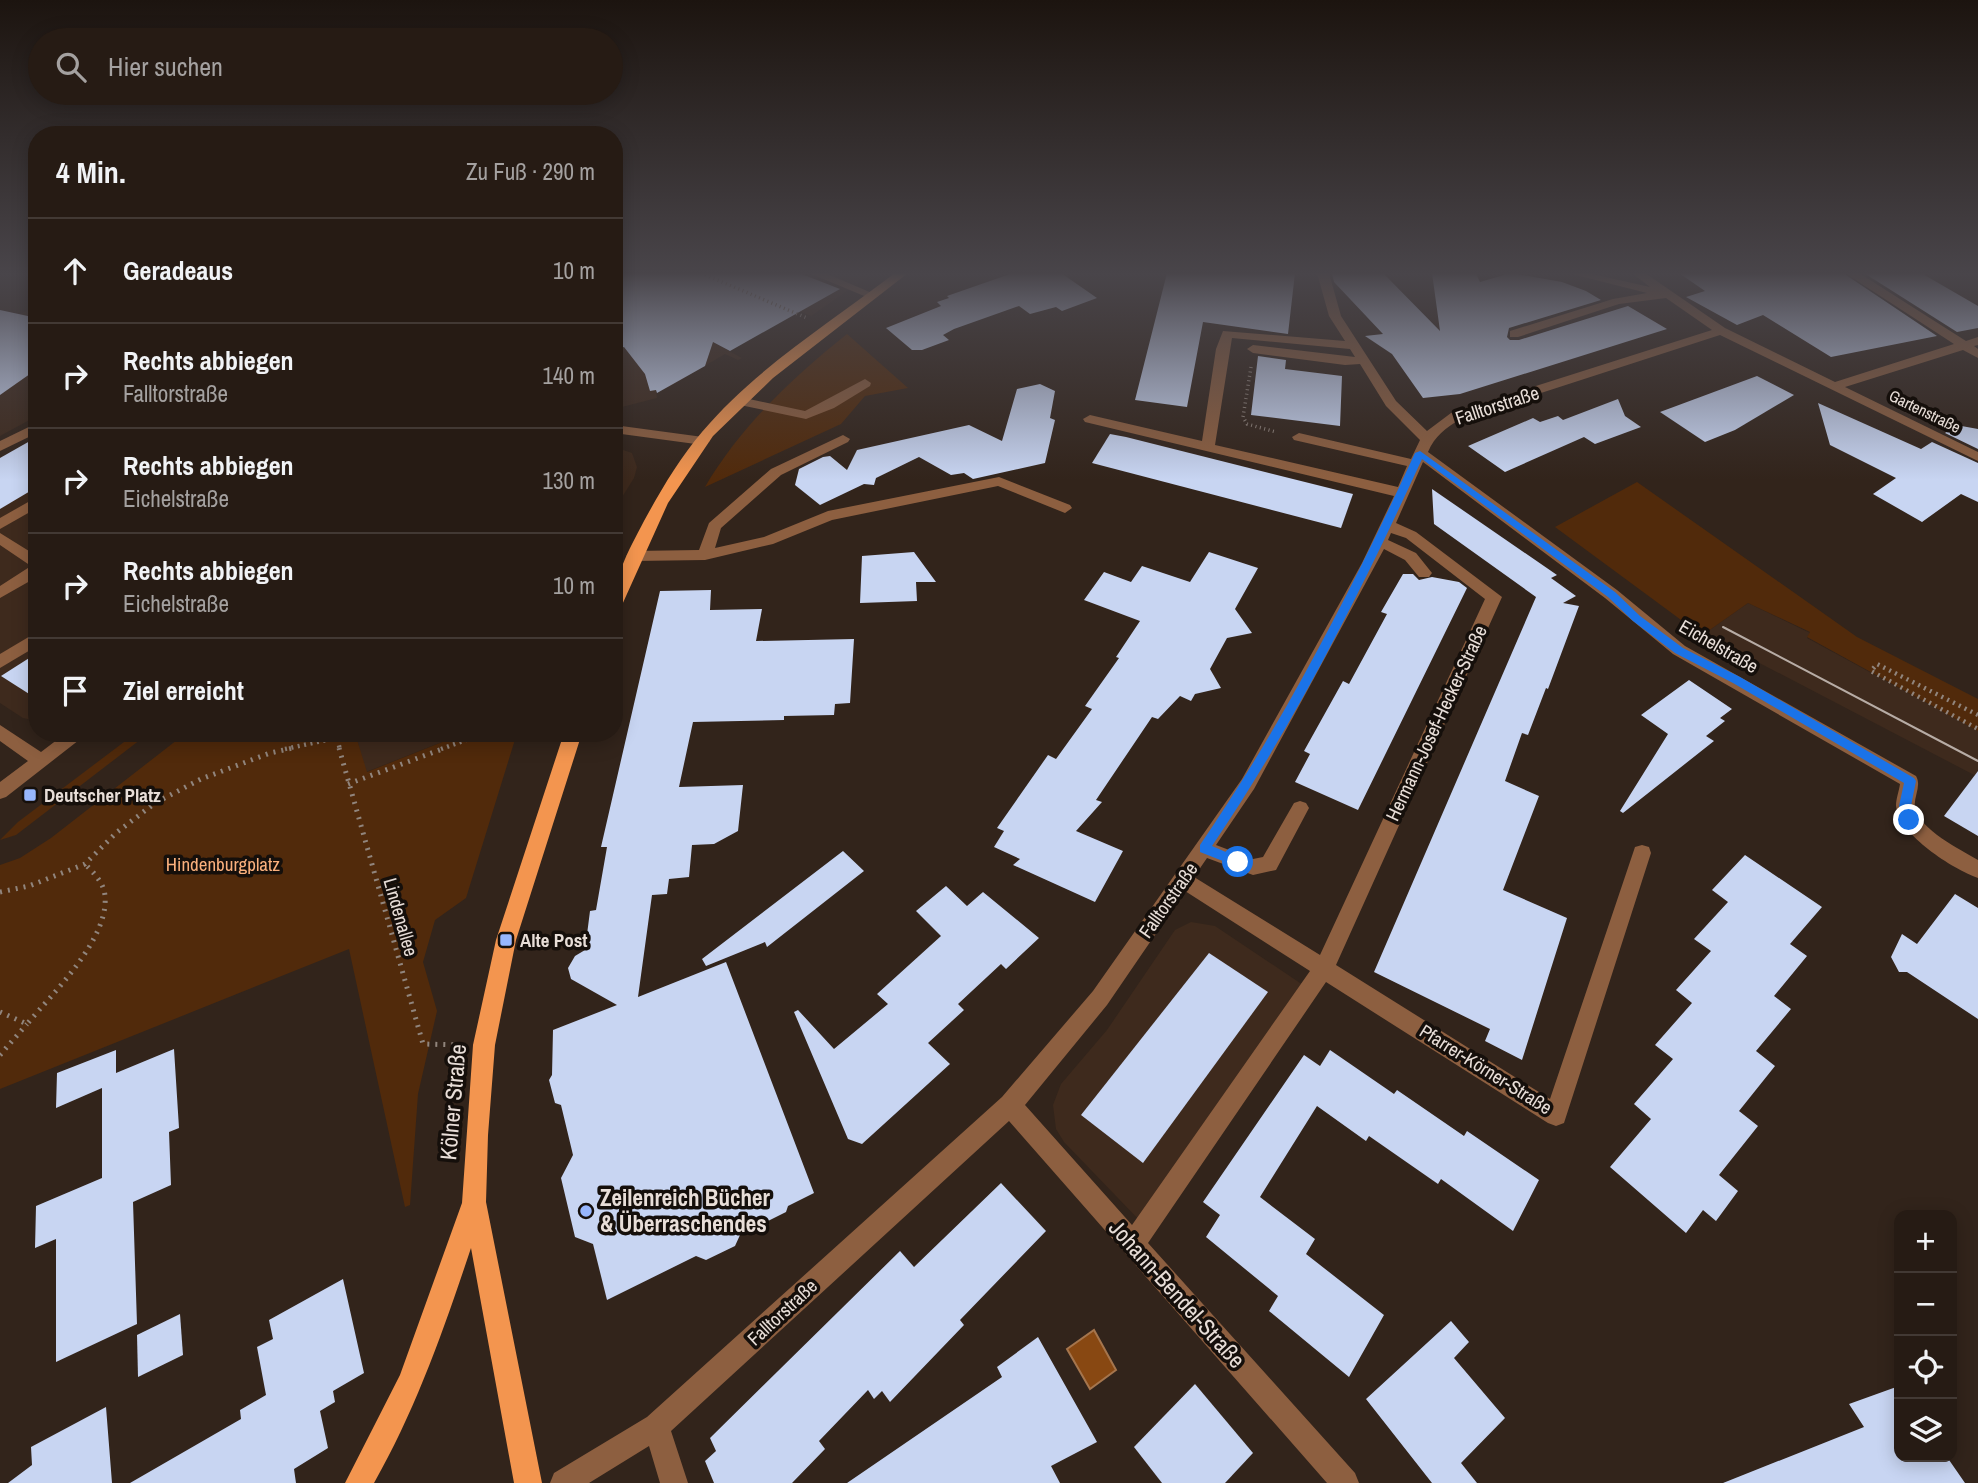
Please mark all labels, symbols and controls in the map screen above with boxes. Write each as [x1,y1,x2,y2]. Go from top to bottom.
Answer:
search box [28,28,623,105]
icon: search [52,48,90,86]
text: Hier suchen [108,49,223,84]
text: 4 Min. [56,152,126,192]
text: Zu Fuß · 290 m [466,156,595,187]
icon: ahead [56,252,94,290]
text: Geradeaus [123,253,233,288]
text: 10 m [553,255,595,286]
text: Rechts abbiegen [123,343,294,378]
icon: right [56,357,94,395]
text: 140 m [543,360,595,391]
text: Falltorstraße [123,378,228,409]
street label: Falltorstraße [1452,379,1542,431]
street label: Gartenstraße [1885,384,1965,438]
text: Rechts abbiegen [123,448,294,483]
icon: right [56,462,94,500]
text: 130 m [543,465,595,496]
text: Eichelstraße [123,483,229,514]
text: Rechts abbiegen [123,553,294,588]
icon: right [56,567,94,605]
text: 10 m [553,570,595,601]
text: Eichelstraße [123,588,229,619]
street label: Eichelstraße [1675,613,1763,679]
street label: Hermann-Josef-Hecker-Straße [1379,621,1493,825]
icon: arrive [56,672,94,710]
text: Ziel erreicht [123,673,244,708]
place label: Deutscher Platz [44,782,161,808]
marker: Deutscher Platz [22,787,38,803]
route end [1893,804,1924,835]
route start [1222,846,1253,877]
park label: Hindenburgplatz [166,851,280,877]
street label: Falltorstraße [1132,857,1204,943]
street label: Lindenallee [377,875,425,959]
place label: Alte Post [520,927,588,953]
marker: Alte Post [498,932,514,948]
street label: Pfarrer-Körner-Straße [1415,1018,1557,1120]
street label: Kölner Straße [432,1043,473,1161]
place label: Zeilenreich Bücher & Überraschendes [600,1182,770,1239]
marker: Zeilenreich Bücher & Überraschendes [578,1203,594,1219]
map controls [1894,1210,1957,1462]
button: + [1894,1210,1957,1273]
street label: Johann-Bendel-Straße [1102,1213,1252,1375]
street label: Falltorstraße [741,1273,823,1351]
button: − [1894,1273,1957,1336]
button: locate [1894,1336,1957,1399]
button: layers [1894,1399,1957,1462]

